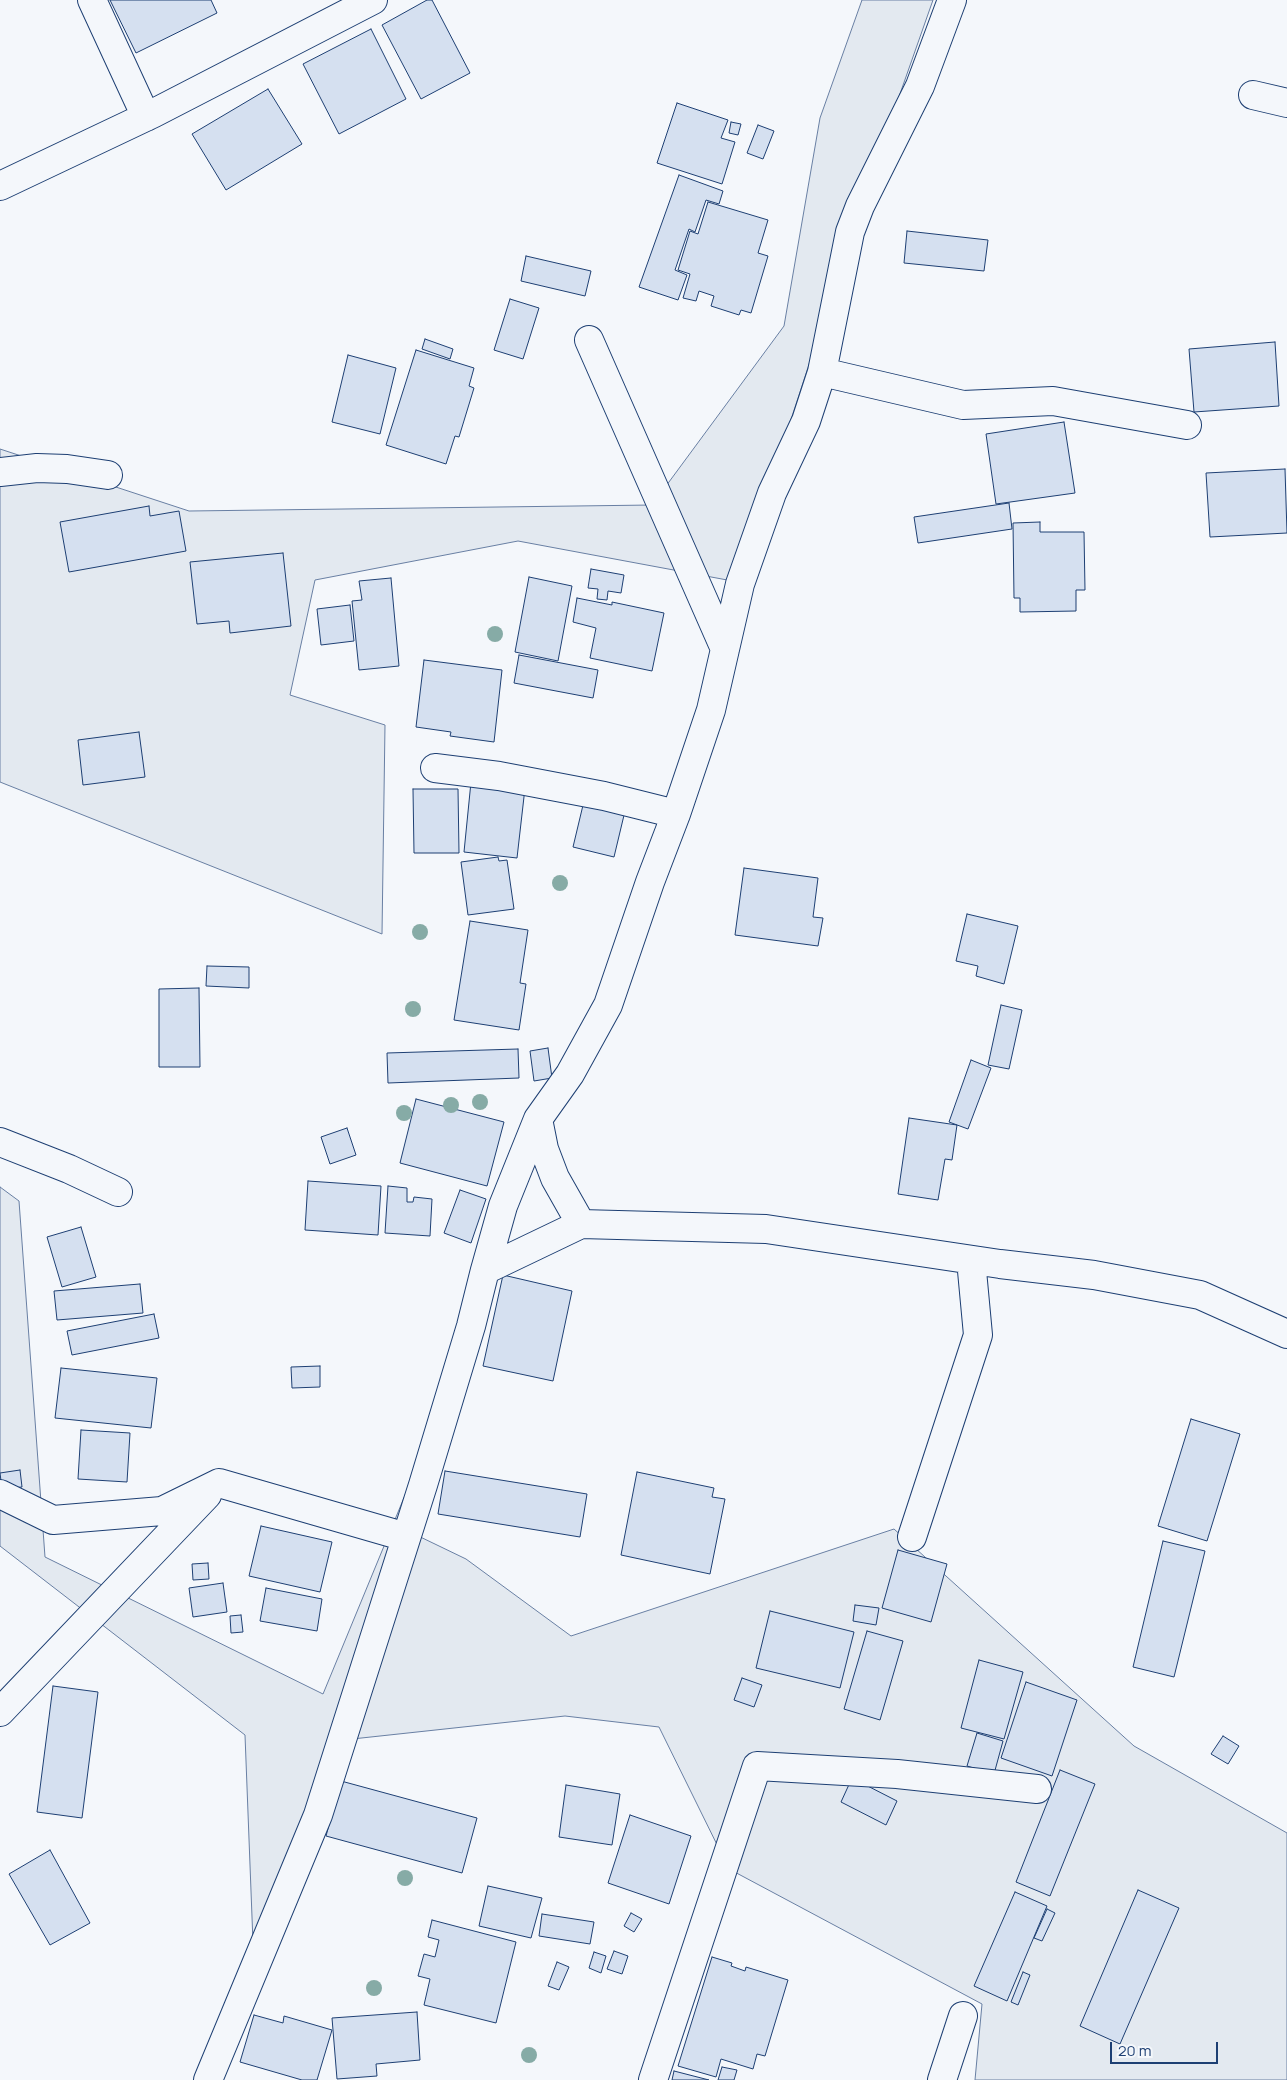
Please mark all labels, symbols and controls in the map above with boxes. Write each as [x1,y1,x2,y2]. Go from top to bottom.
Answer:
scale bar [1112,2032,1220,2064]
text: 20 m [1118,2040,1151,2061]

